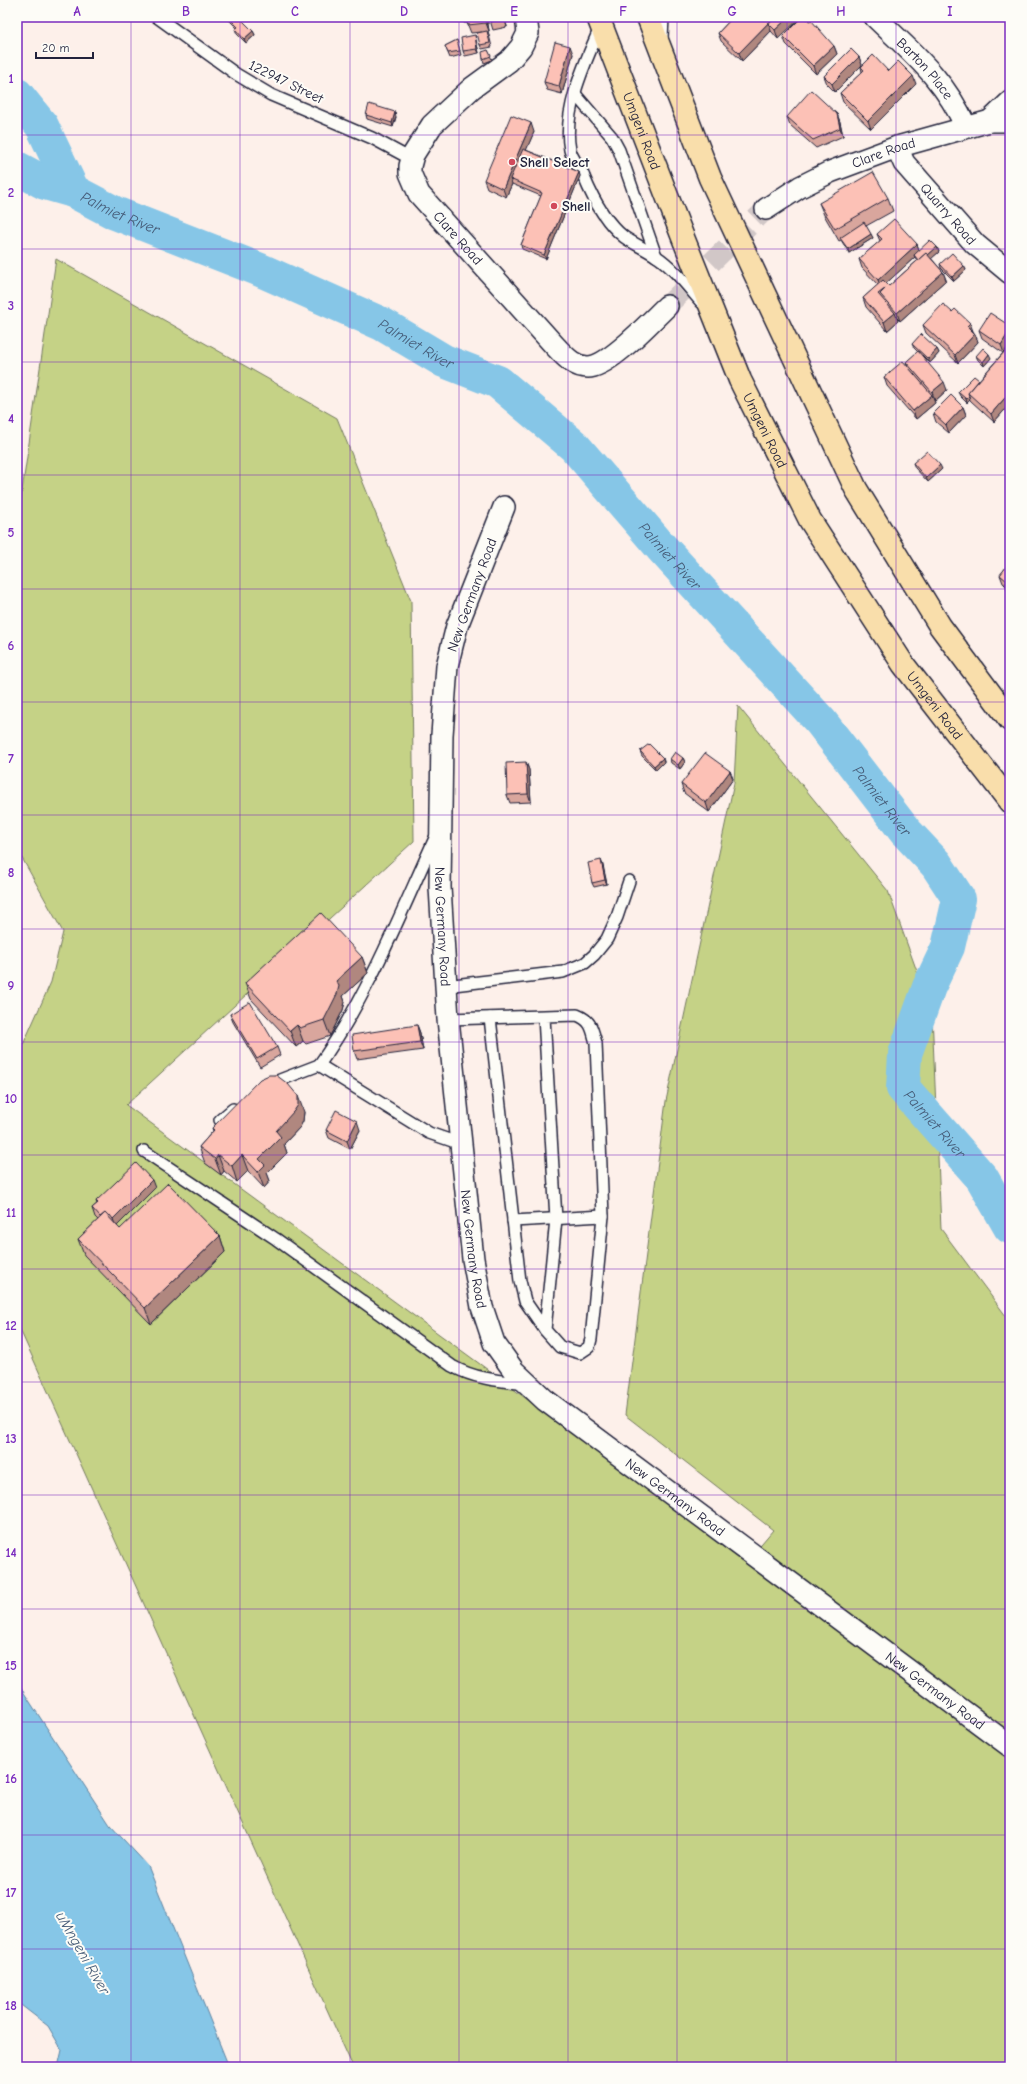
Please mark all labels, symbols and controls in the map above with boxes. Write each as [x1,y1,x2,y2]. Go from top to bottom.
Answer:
text: A [73,4,81,19]
text: B [182,4,190,19]
text: C [291,4,299,19]
text: D [400,4,408,19]
text: E [510,4,518,19]
text: F [619,4,627,19]
text: G [727,4,737,19]
text: H [836,4,846,19]
text: I [947,4,953,19]
scale bar [36,34,93,60]
street label: Barton Place [893,34,957,102]
text: 20 m [42,41,70,55]
street label: 122947 Street [246,57,327,108]
text: 1 [8,71,14,86]
street label: Umgeni Road [619,90,664,172]
street label: Clare Road [849,134,917,172]
place label: Shell Select [520,154,590,171]
marker: Shell Select [507,157,517,167]
street label: Quarry Road [917,179,980,248]
text: 2 [8,185,14,200]
water label: Palmiet River [78,188,163,239]
place label: Shell [562,198,591,215]
marker: Shell [549,201,559,211]
street label: Clare Road [430,207,487,268]
text: 3 [8,298,14,313]
water label: Palmiet River [375,315,457,373]
street label: Umgeni Road [739,390,791,471]
text: 4 [8,411,14,426]
water label: Palmiet River [635,519,705,594]
text: 5 [8,525,15,540]
street label: New Germany Road [444,536,500,654]
text: 6 [8,638,15,653]
street label: Umgeni Road [903,668,967,743]
text: 7 [8,751,14,766]
water label: Palmiet River [849,762,915,841]
text: 8 [8,865,14,880]
street label: New Germany Road [431,867,455,987]
text: 9 [8,978,15,993]
water label: Palmiet River [900,1086,970,1163]
text: 10 [5,1091,17,1106]
street label: New Germany Road [457,1189,491,1310]
text: 11 [6,1205,16,1220]
text: 12 [5,1318,17,1333]
text: 13 [5,1431,17,1446]
street label: New Germany Road [622,1454,728,1540]
text: 14 [5,1545,17,1560]
street label: New Germany Road [882,1648,988,1733]
text: 15 [5,1658,17,1673]
text: 16 [5,1771,17,1786]
text: 17 [6,1885,17,1900]
water label: uMngeni River [52,1908,115,1999]
text: 18 [5,1998,17,2013]

